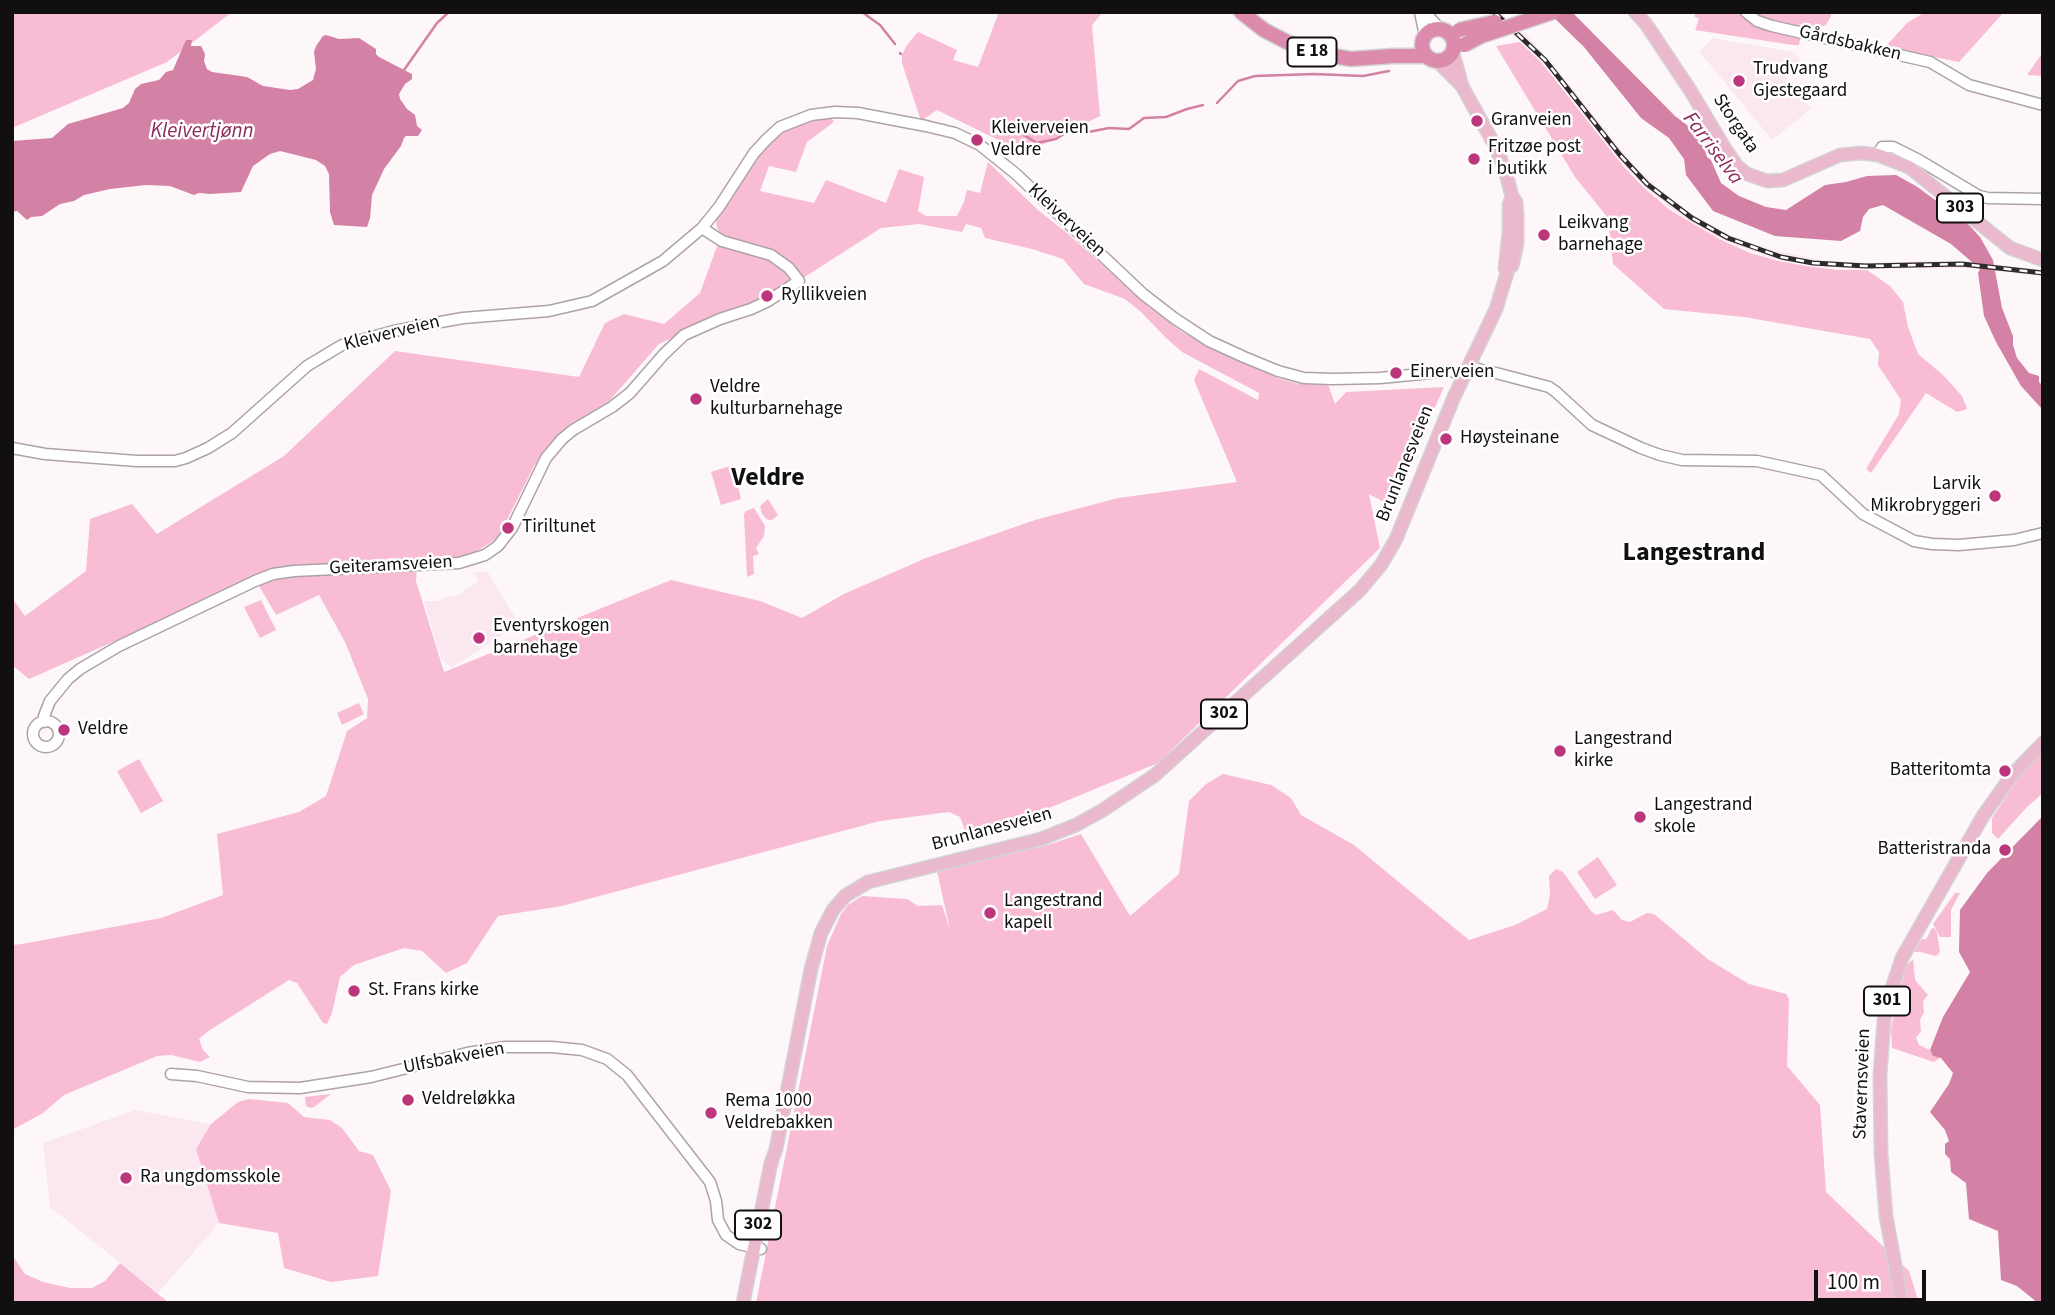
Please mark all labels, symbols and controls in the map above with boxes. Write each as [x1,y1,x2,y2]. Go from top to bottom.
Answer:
street label: Gårdsbakken [1797,21,1903,67]
road number: E 18 [1288,38,1336,66]
place label: Trudvang Gjestegaard [1753,59,1847,103]
marker: Trudvang Gjestegaard [1731,73,1747,89]
street label: Storgata [1707,90,1763,158]
water label: Farriselva [1676,108,1748,190]
place label: Granveien [1491,110,1572,132]
marker: Granveien [1469,113,1485,129]
place label: Kleiverveien Veldre [991,118,1089,162]
water label: Kleivertjønn [150,119,254,145]
marker: Kleiverveien Veldre [969,132,985,148]
place label: Fritzøe post i butikk [1488,137,1581,181]
marker: Fritzøe post i butikk [1466,151,1482,167]
street label: Kleiverveien [1022,179,1110,263]
road number: 303 [1937,194,1983,223]
place label: Leikvang barnehage [1558,213,1643,257]
marker: Leikvang barnehage [1536,227,1552,243]
place label: Ryllikveien [781,285,867,307]
marker: Ryllikveien [759,288,775,304]
street label: Kleiverveien [342,311,442,357]
place label: Einerveien [1410,362,1494,384]
marker: Einerveien [1388,365,1404,381]
place label: Veldre kulturbarnehage [710,377,843,421]
marker: Veldre kulturbarnehage [688,391,704,407]
street label: Brunlanesveien [1372,403,1440,525]
place label: Høysteinane [1460,428,1559,450]
marker: Høysteinane [1438,431,1454,447]
district label: Veldre [731,463,805,495]
place label: Larvik Mikrobryggeri [1870,474,1981,518]
marker: Larvik Mikrobryggeri [1987,488,2003,504]
place label: Tiriltunet [522,517,596,539]
marker: Tiriltunet [500,520,516,536]
district label: Langestrand [1623,538,1765,570]
street label: Geiteramsveien [329,551,453,581]
place label: Eventyrskogen barnehage [493,616,610,660]
marker: Eventyrskogen barnehage [471,630,487,646]
road number: 302 [1201,700,1247,728]
place label: Veldre [78,719,128,741]
marker: Veldre [56,722,72,738]
place label: Langestrand kirke [1574,729,1673,773]
marker: Langestrand kirke [1552,743,1568,759]
place label: Batteritomta [1890,760,1991,782]
marker: Batteritomta [1997,763,2013,779]
place label: Langestrand skole [1654,795,1753,839]
street label: Brunlanesveien [929,803,1055,857]
marker: Langestrand skole [1632,809,1648,825]
place label: Batteristranda [1877,839,1991,861]
marker: Batteristranda [1997,842,2013,858]
place label: Langestrand kapell [1004,891,1103,935]
marker: Langestrand kapell [982,905,998,921]
place label: St. Frans kirke [368,980,479,1002]
marker: St. Frans kirke [346,983,362,999]
road number: 301 [1864,986,1910,1016]
street label: Stavernsveien [1850,1028,1876,1140]
street label: Ulfsbakveien [402,1038,506,1080]
place label: Veldreløkka [422,1089,515,1111]
place label: Rema 1000 Veldrebakken [725,1091,833,1135]
marker: Veldreløkka [400,1092,416,1108]
marker: Rema 1000 Veldrebakken [703,1105,719,1121]
place label: Ra ungdomsskole [140,1167,280,1189]
marker: Ra ungdomsskole [118,1170,134,1186]
road number: 302 [735,1210,781,1240]
scale bar [1817,1256,1929,1300]
text: 100 m [1827,1267,1880,1297]

